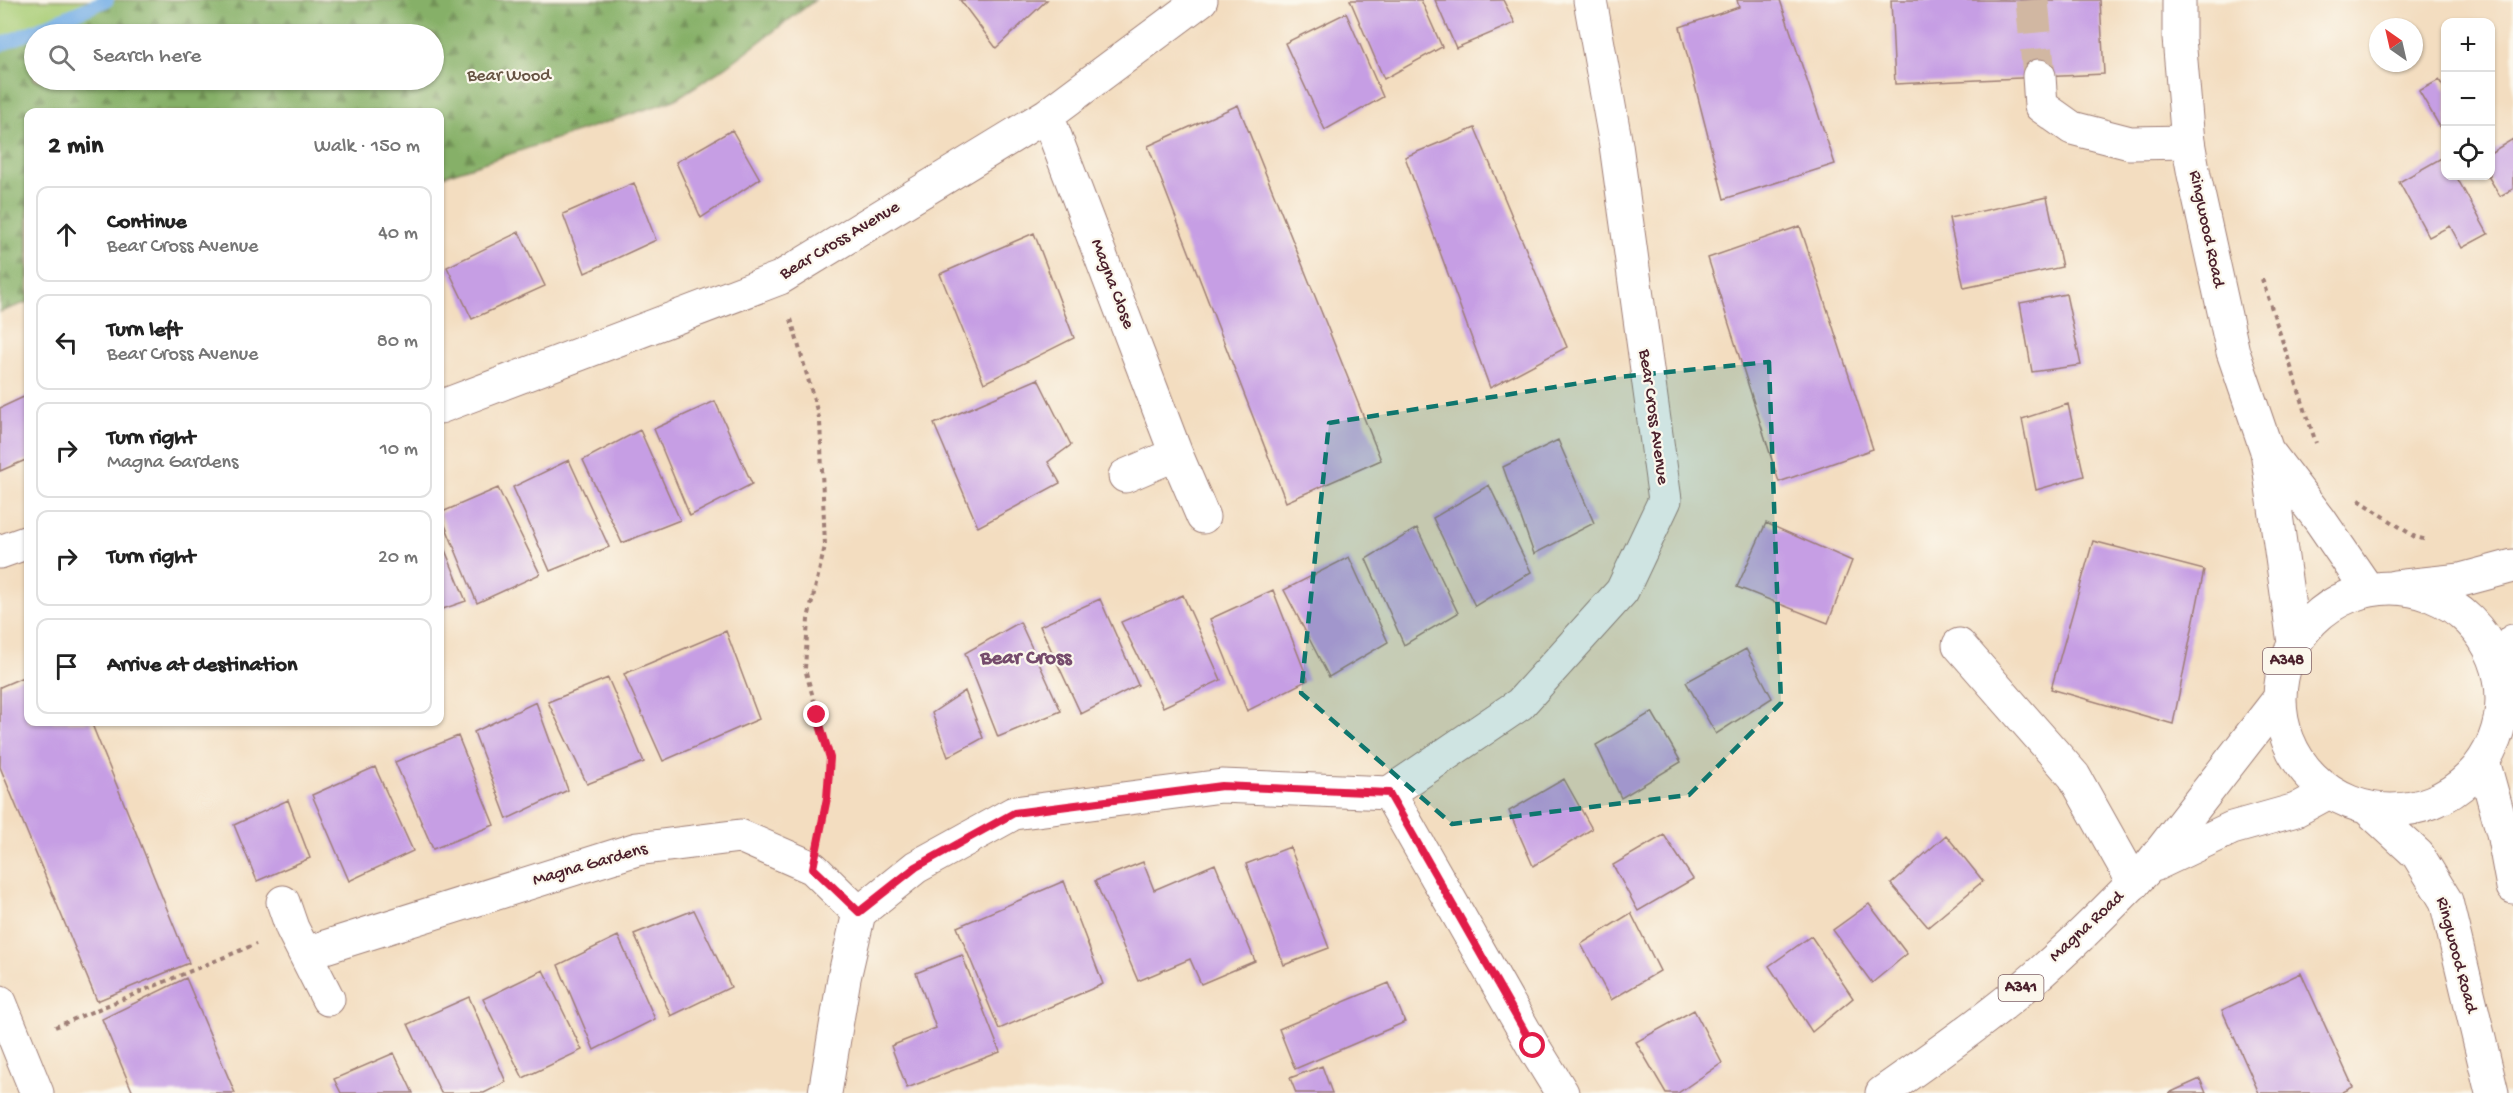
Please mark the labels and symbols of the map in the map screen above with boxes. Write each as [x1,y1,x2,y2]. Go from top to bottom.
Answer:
north arrow [2369,18,2423,72]
park label: Bear Wood [466,66,552,87]
street label: Ringwood Road [2183,169,2229,291]
street label: Bear Cross Avenue [775,197,904,286]
street label: Magna Close [1085,236,1139,333]
street label: Bear Cross Avenue [1633,347,1673,487]
district label: Bear Cross [980,647,1073,672]
road number: A348 [2263,648,2311,674]
route end [803,701,829,727]
street label: Magna Gardens [530,838,651,891]
street label: Magna Road [2045,886,2130,967]
street label: Ringwood Road [2430,895,2482,1017]
road number: A341 [1998,975,2044,1001]
route start [1519,1032,1545,1058]

